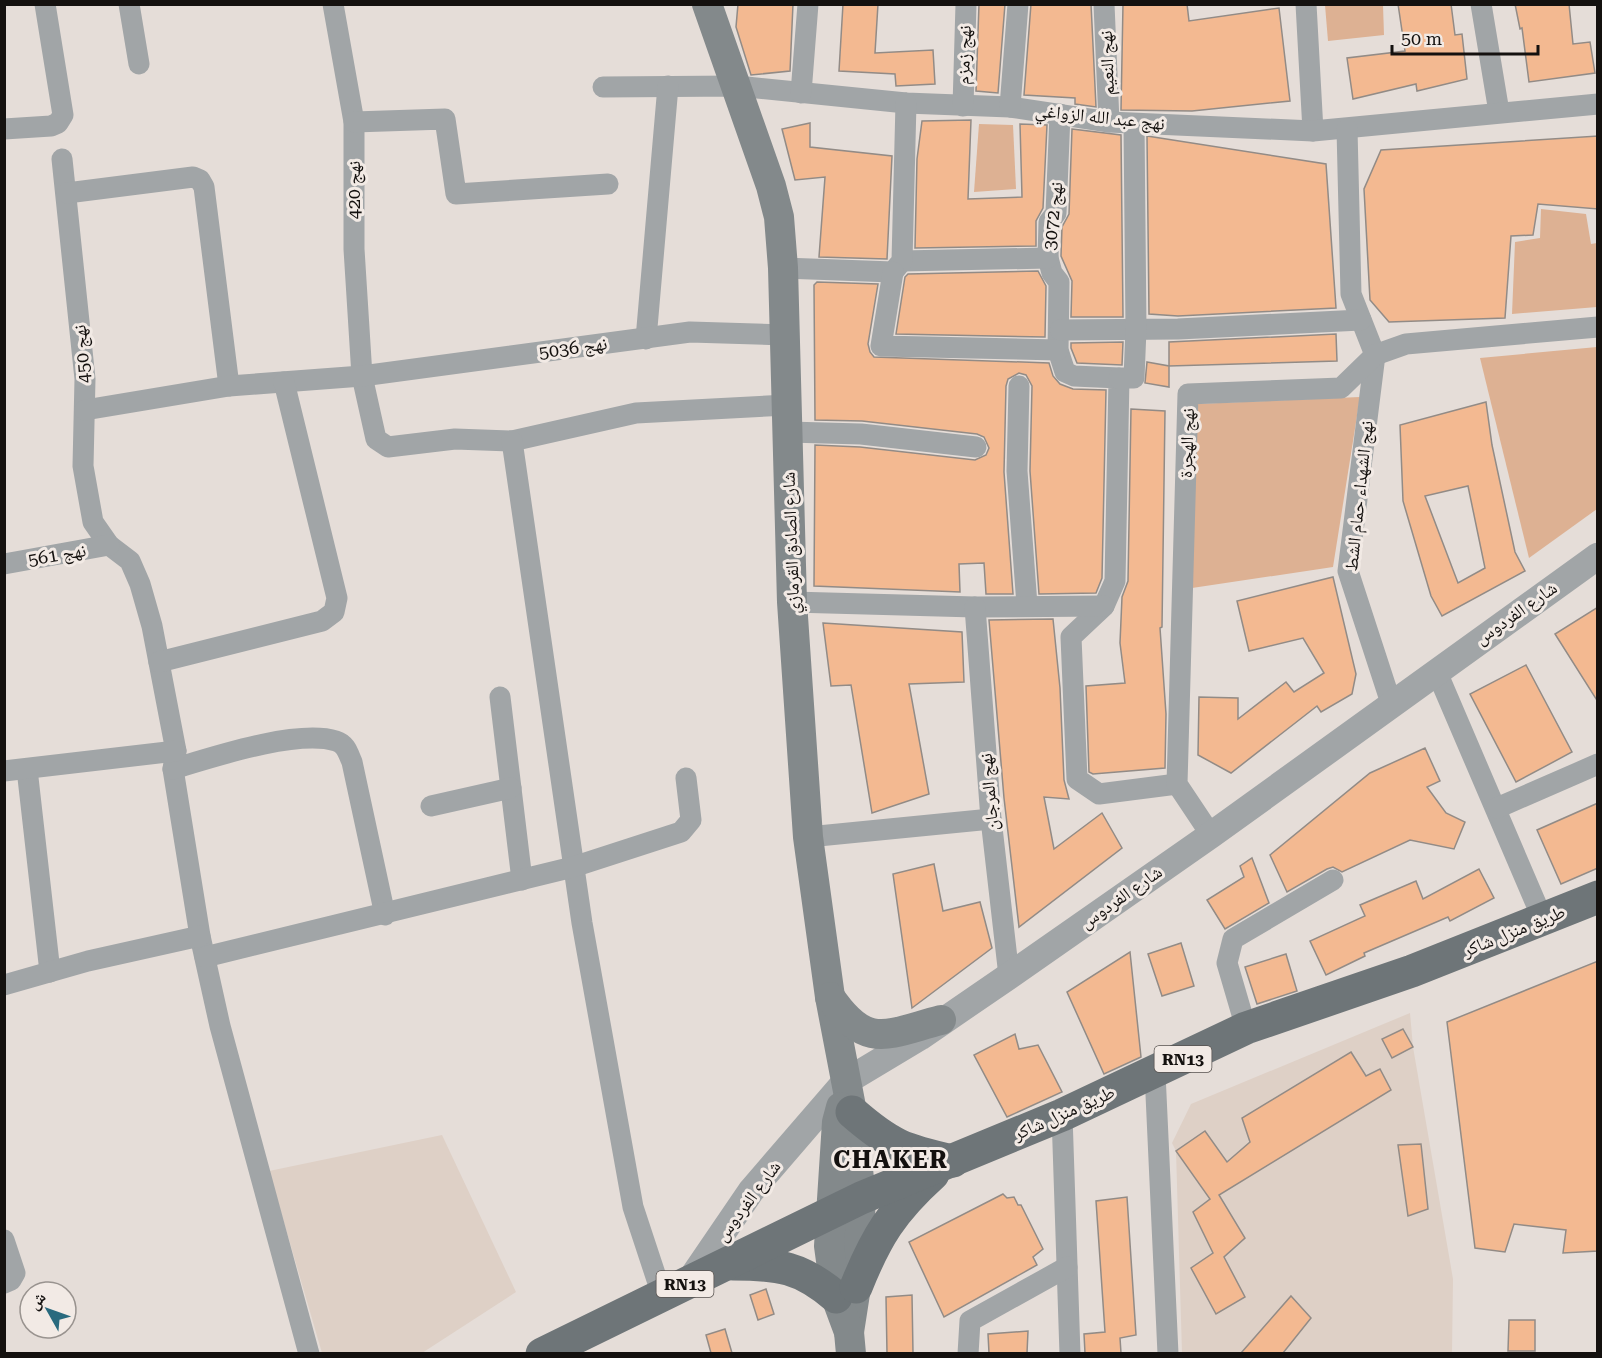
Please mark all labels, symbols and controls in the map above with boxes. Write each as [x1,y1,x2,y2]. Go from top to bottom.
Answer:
scale bar [1392,18,1538,56]
street label: نهج زمزم [952,25,977,85]
text: 50 m [1401,28,1442,49]
street label: نهج النعيم [1095,30,1120,96]
street label: نهج عبد الله الزواغي [1034,99,1166,138]
street label: نهج 420 [343,161,366,219]
street label: نهج 3072 [1038,181,1069,251]
street label: نهج 450 [68,324,97,384]
street label: نهج 5036 [537,332,609,365]
street label: نهج الهجرة [1175,408,1200,478]
street label: نهج الشهداء حمام الشط [1340,420,1379,572]
street label: شارع الصادق القرمازي [778,471,808,614]
street label: نهج 561 [26,539,88,572]
street label: شارع الفردوس [1471,577,1561,649]
street label: نهج المرجان [975,752,1004,832]
street label: شارع الفردوس [1076,861,1166,933]
street label: طريق منزل شاكر [1459,900,1568,962]
road number: RN13 [1154,1046,1212,1072]
street label: طريق منزل شاكر [1009,1081,1118,1146]
district label: CHAKER [833,1146,949,1174]
street label: شارع الفردوس [711,1156,785,1246]
road number: RN13 [656,1271,714,1297]
north arrow [18,1280,78,1340]
text: ش [24,1288,50,1313]

